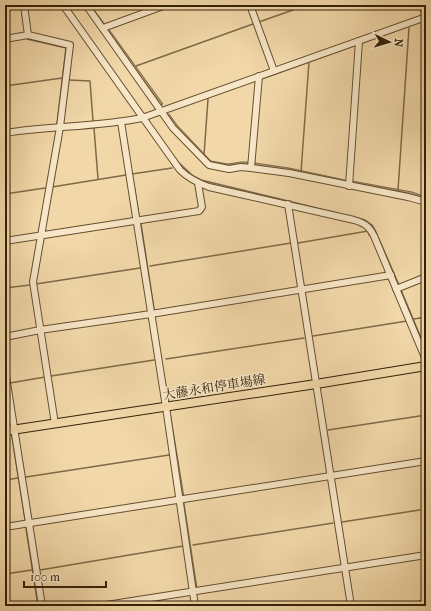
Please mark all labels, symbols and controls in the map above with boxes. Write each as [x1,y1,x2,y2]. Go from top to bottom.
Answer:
north arrow [369,22,409,62]
text: N [392,38,405,48]
street label: 大藤永和停車場線 [161,371,267,403]
scale bar [24,563,106,589]
text: 100 m [30,570,60,584]

